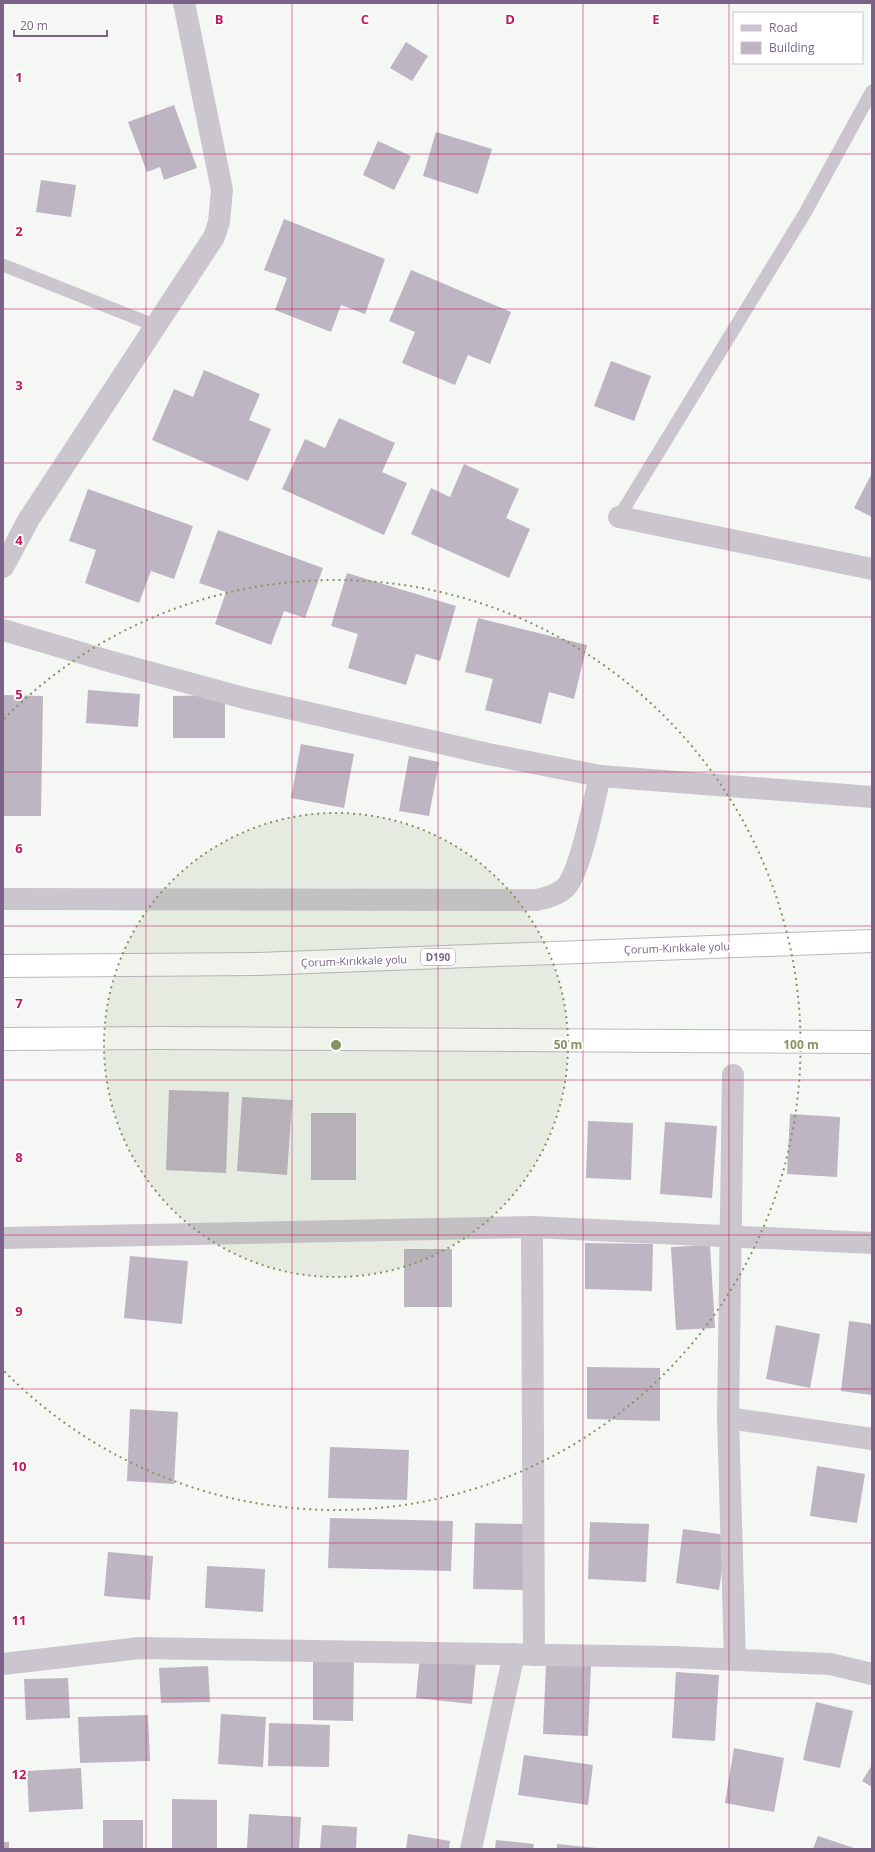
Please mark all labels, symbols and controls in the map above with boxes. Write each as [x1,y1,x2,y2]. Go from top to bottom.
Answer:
text: B [215,10,224,28]
text: C [361,10,369,28]
text: D [505,10,515,28]
text: E [652,10,660,28]
scale bar [14,12,107,38]
legend [733,12,863,64]
text: 20 m [20,17,48,34]
text: Road [769,19,798,36]
text: Building [769,39,815,56]
text: 1 [15,68,23,86]
text: 2 [15,222,23,240]
text: 3 [15,376,23,394]
text: 4 [15,531,23,549]
text: 5 [15,685,23,703]
text: 6 [15,839,23,857]
street label: Çorum-Kırıkkale yolu [624,938,730,957]
road number: D190 [421,949,455,965]
street label: Çorum-Kırıkkale yolu [301,951,407,970]
text: 7 [15,994,23,1012]
text: 50 m [554,1036,582,1053]
text: 100 m [783,1036,819,1053]
centre of rings [329,1038,343,1052]
text: 8 [15,1148,23,1166]
text: 9 [15,1302,23,1320]
text: 10 [12,1457,26,1475]
text: 11 [12,1611,26,1629]
text: 12 [12,1765,27,1783]

